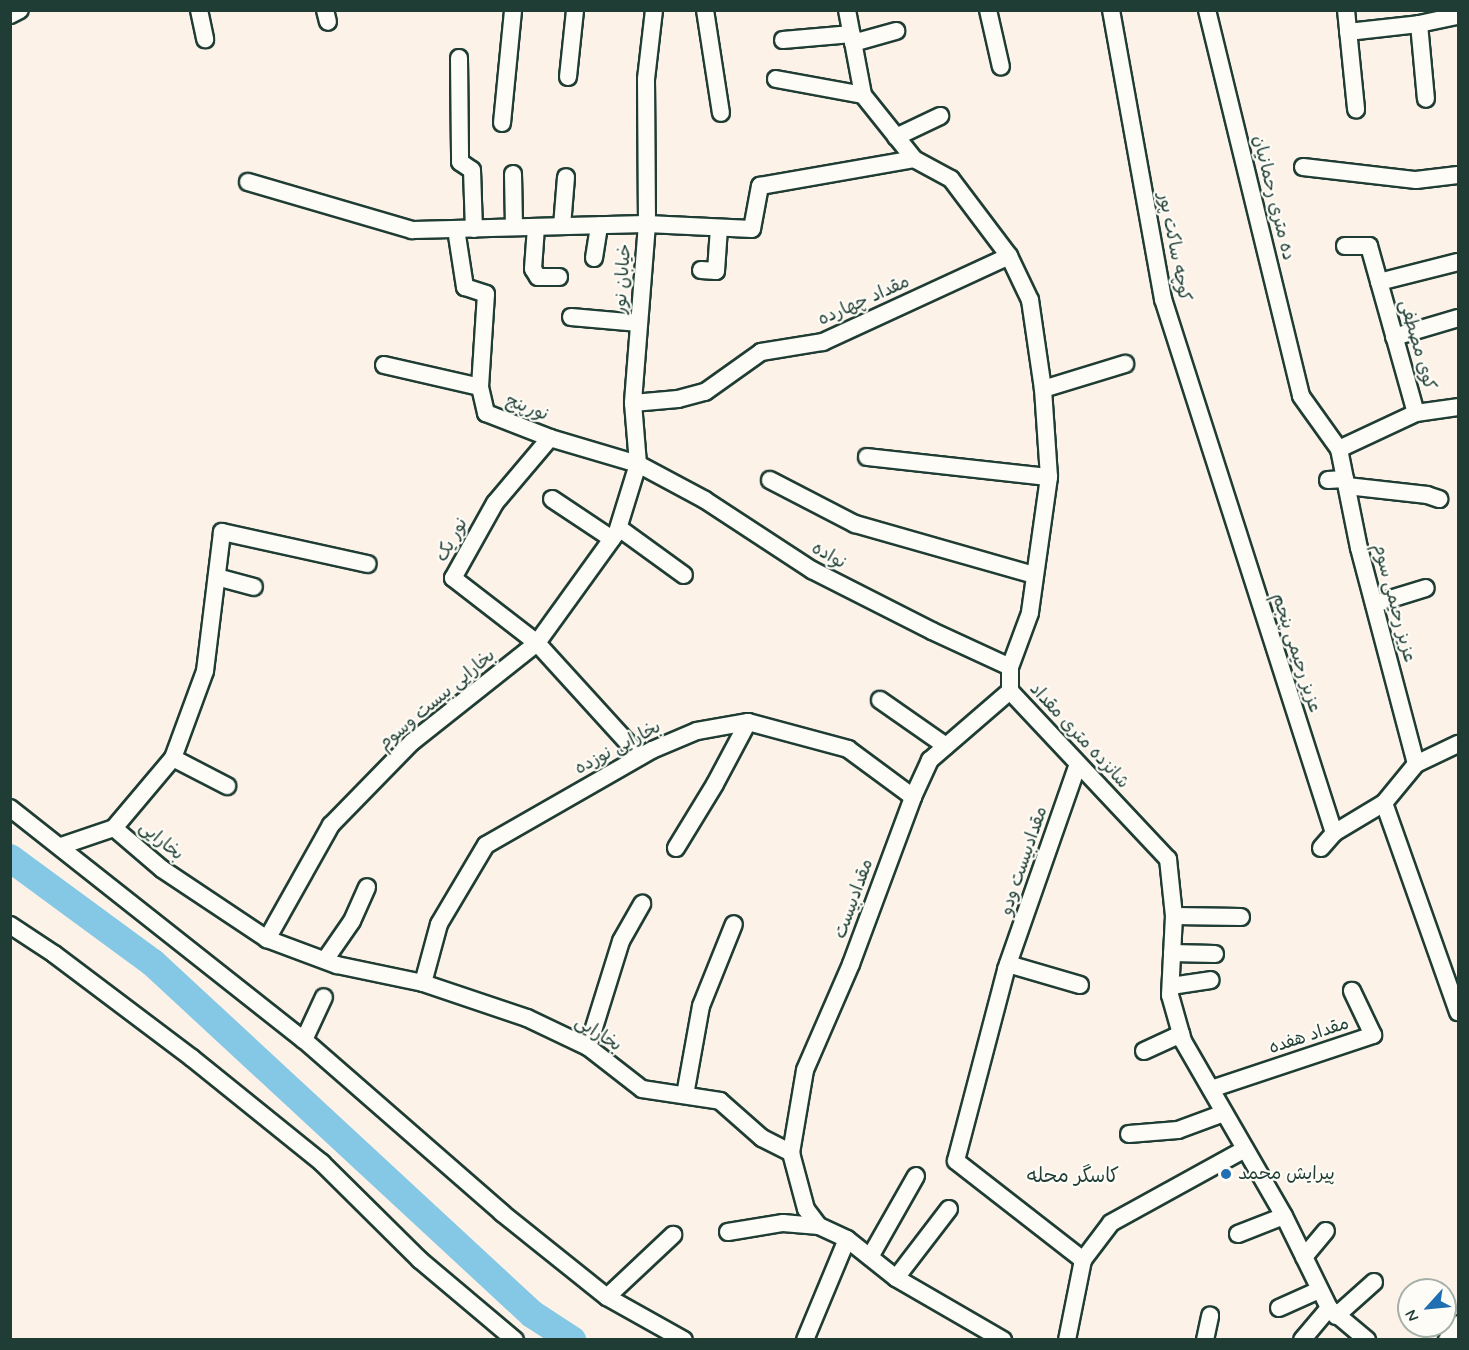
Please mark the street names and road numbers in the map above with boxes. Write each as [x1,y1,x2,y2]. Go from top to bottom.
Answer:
street label: ده متری رحمانیان [1247,133,1299,263]
street label: کوچه ساکت پور [1153,191,1195,303]
street label: خیابان نور [610,243,636,315]
street label: مقداد چهارده [815,271,913,331]
street label: کوی مصطفی [1394,297,1440,393]
street label: نورپنج [503,390,551,426]
street label: نور یک [431,514,473,566]
street label: نواده [808,538,850,574]
street label: عزیز رحیمی سوم [1368,541,1420,665]
street label: عزیز رحیمی پنجم [1267,591,1325,715]
street label: بخارایی بیست وسوم [374,645,500,755]
street label: شانزده متری مقداد [1024,679,1134,793]
street label: بخارایی نوزده [571,716,665,780]
street label: مقدادبیست ودو [995,804,1053,918]
street label: بخارایی [134,817,188,865]
street label: مقدادبیست [830,856,878,942]
street label: بخارایی [571,1011,625,1057]
street label: مقداد هفده [1266,1013,1352,1059]

